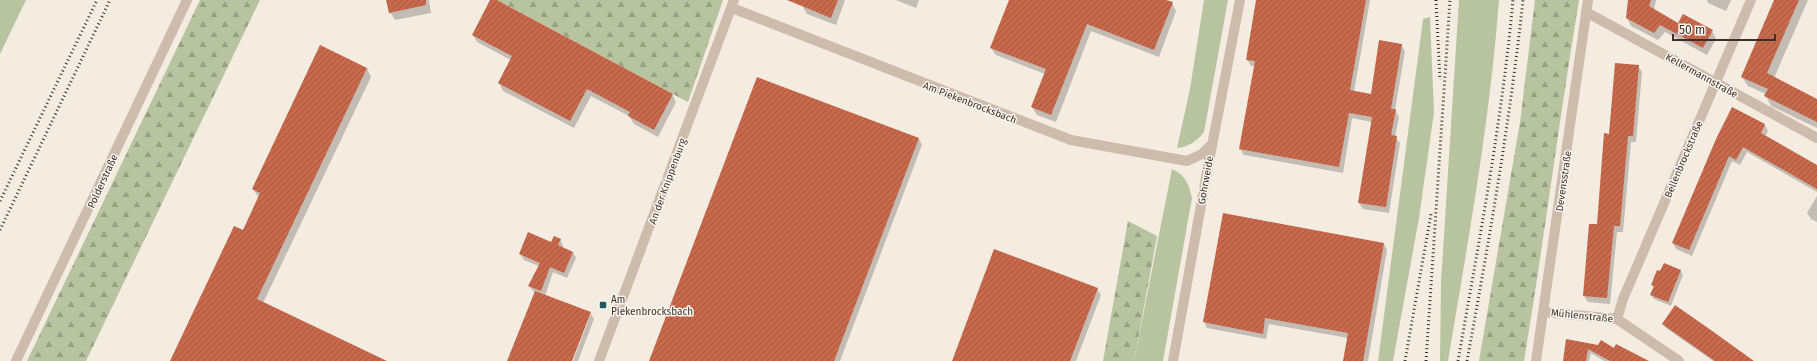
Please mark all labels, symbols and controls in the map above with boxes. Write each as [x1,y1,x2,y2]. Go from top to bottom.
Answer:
scale bar [1673,16,1775,42]
text: 50 m [1679,23,1705,37]
street label: Kellermannstraße [1663,51,1740,101]
street label: Am Piekenbrocksbach [921,80,1018,126]
street label: Bellenbrockstraße [1662,119,1706,200]
street label: An der Knippenburg [647,136,689,226]
street label: Devensstraße [1554,150,1574,212]
street label: Polderstraße [85,153,121,210]
street label: Gohrweide [1196,155,1216,205]
place label: Am Piekenbrocksbach [611,294,693,318]
marker: Am Piekenbrocksbach [598,300,608,310]
street label: Mühlenstraße [1550,307,1613,325]

